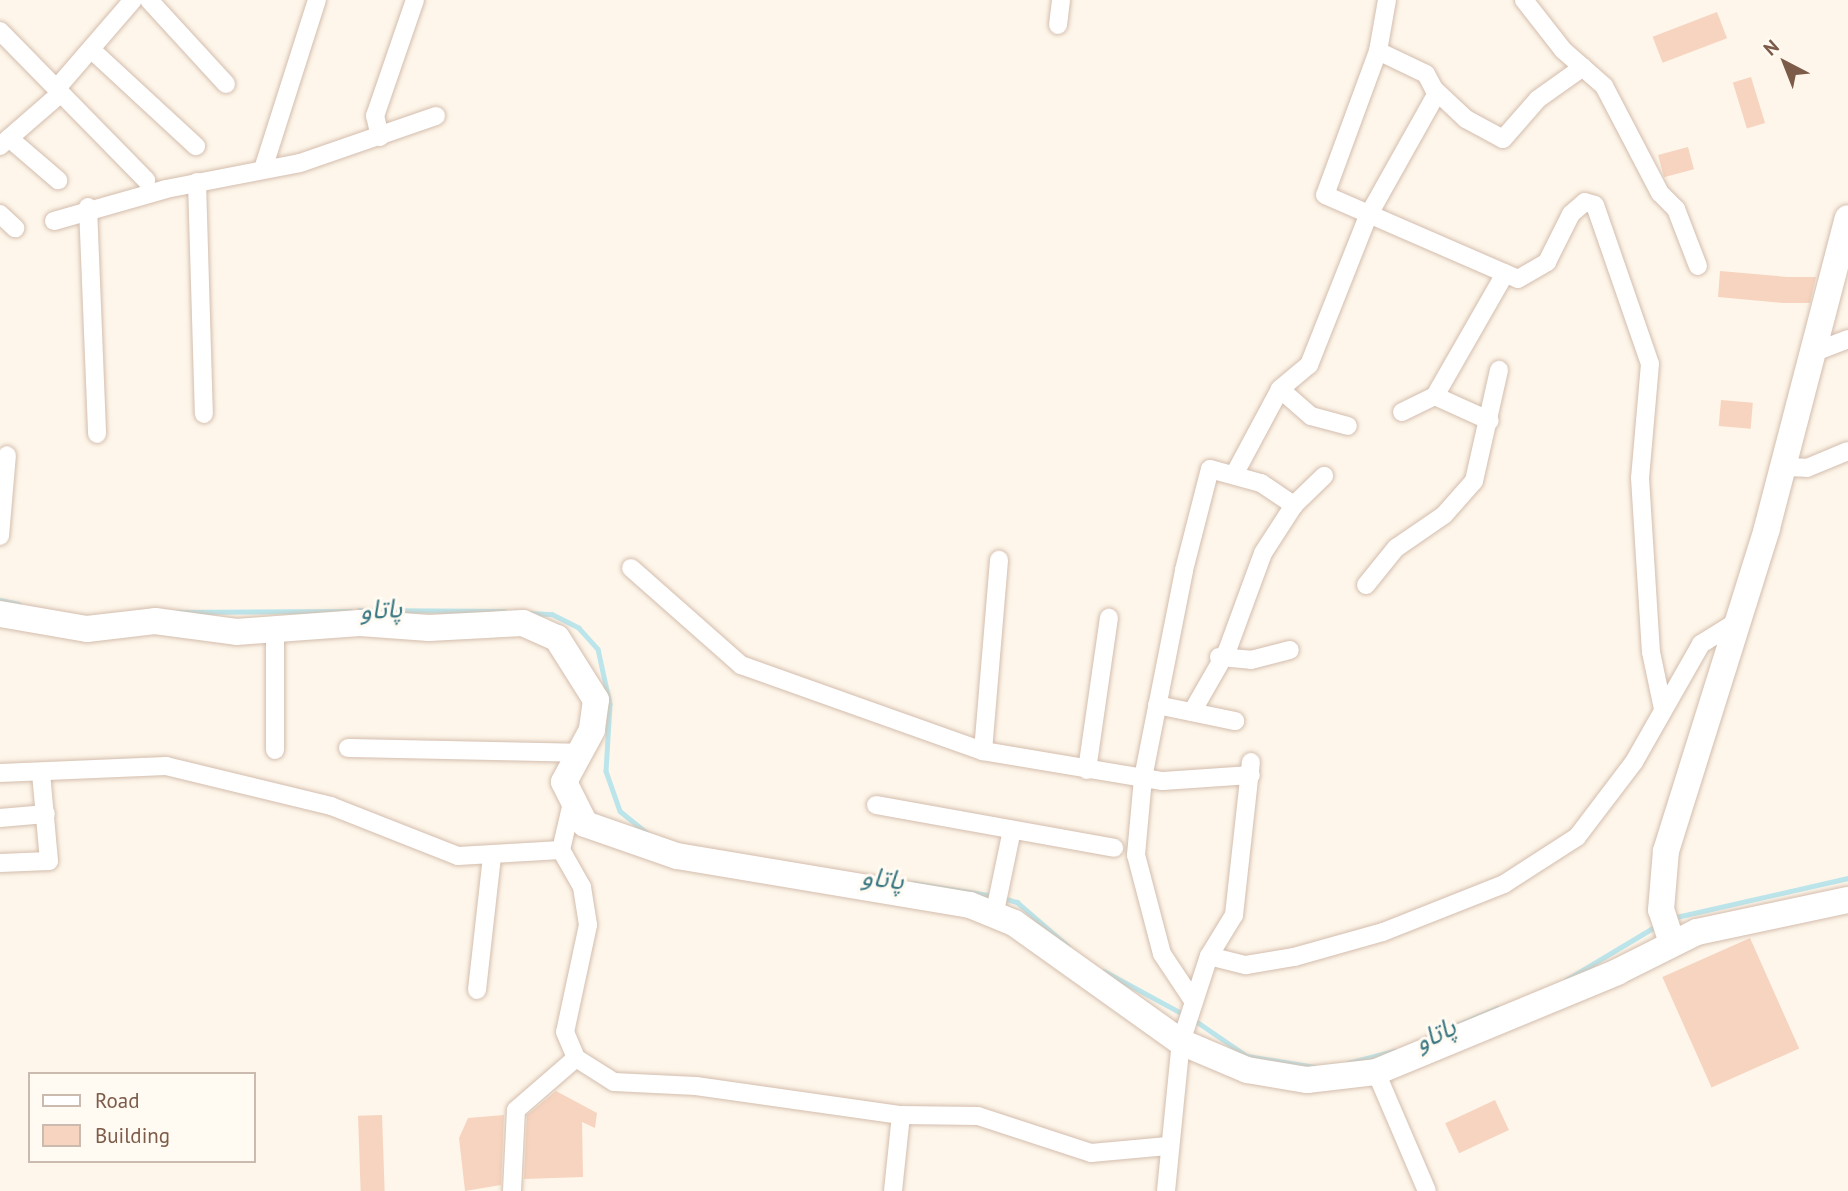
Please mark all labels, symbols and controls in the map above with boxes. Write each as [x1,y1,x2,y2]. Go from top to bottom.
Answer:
north arrow [1750,28,1820,98]
text: N [1758,34,1784,60]
water label: پاتاو [359,592,403,626]
water label: پاتاو [860,860,906,896]
water label: پاتاو [1409,1011,1461,1057]
legend [28,1072,256,1163]
text: Road [95,1087,139,1114]
text: Building [95,1122,170,1149]

